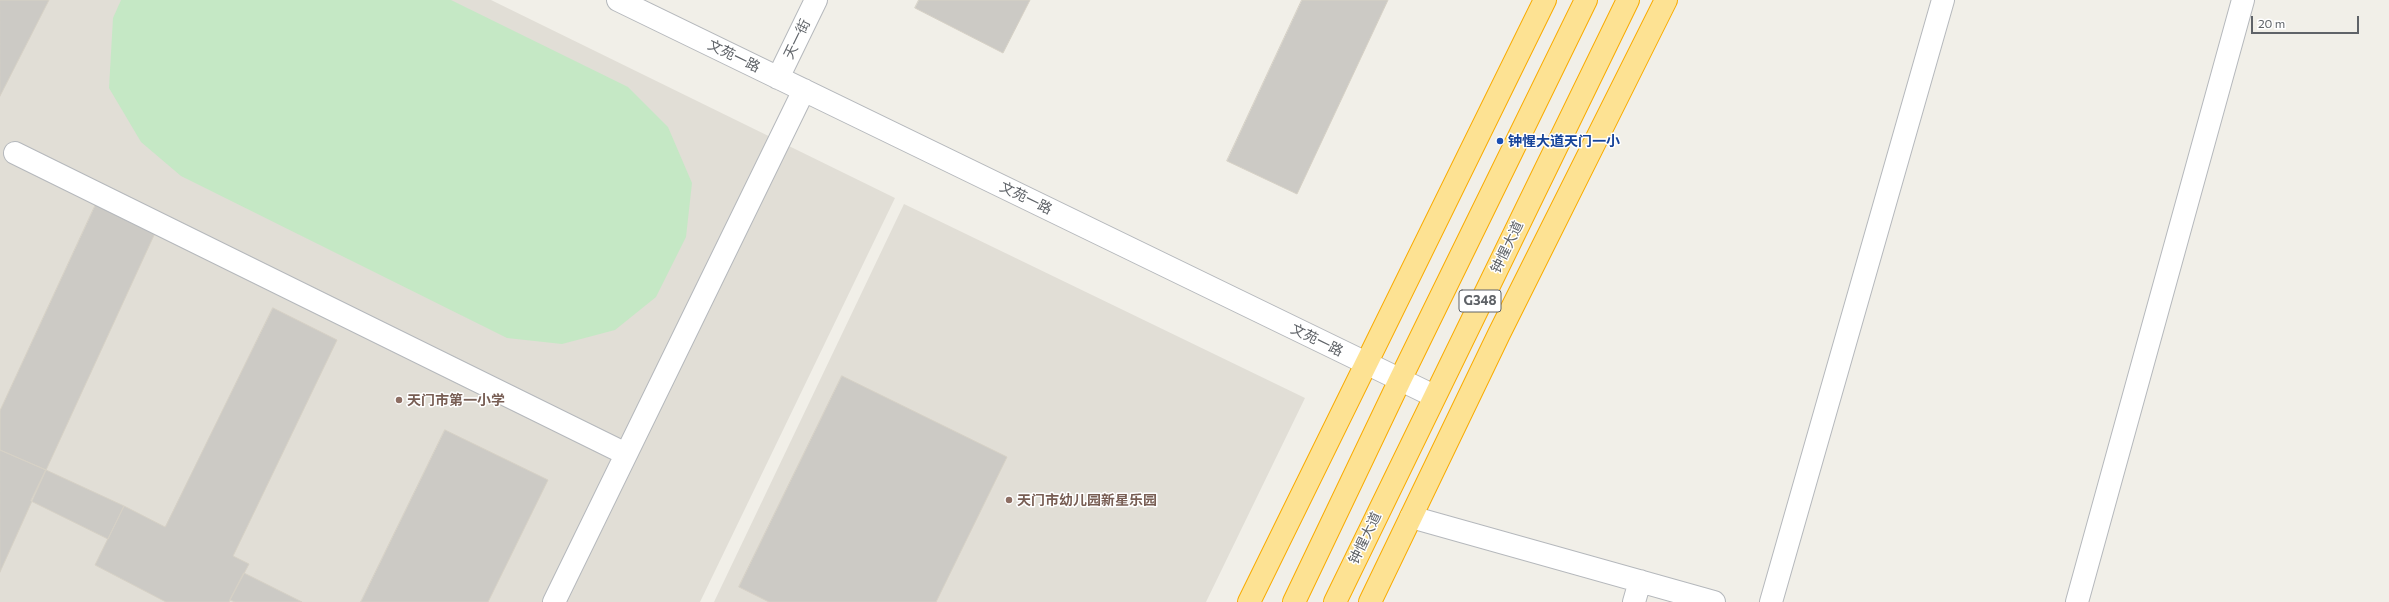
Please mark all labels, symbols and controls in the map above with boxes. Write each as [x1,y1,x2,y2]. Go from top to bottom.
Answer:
scale bar [2253,8,2361,34]
street label: 天一街 [780,16,814,62]
text: 20 m [2258,16,2285,30]
street label: 文苑一路 [705,36,763,76]
place label: 钟惺大道天门一小 [1508,133,1620,149]
marker: 钟惺大道天门一小 [1495,136,1505,146]
street label: 文苑一路 [997,178,1055,218]
street label: 钟惺大道 [1487,218,1527,276]
road number: G348 [1459,290,1501,312]
street label: 文苑一路 [1288,320,1346,360]
place label: 天门市第一小学 [407,392,505,408]
marker: 天门市第一小学 [394,395,404,405]
place label: 天门市幼儿园新星乐园 [1017,492,1157,508]
marker: 天门市幼儿园新星乐园 [1004,495,1014,505]
street label: 钟惺大道 [1345,509,1385,567]

